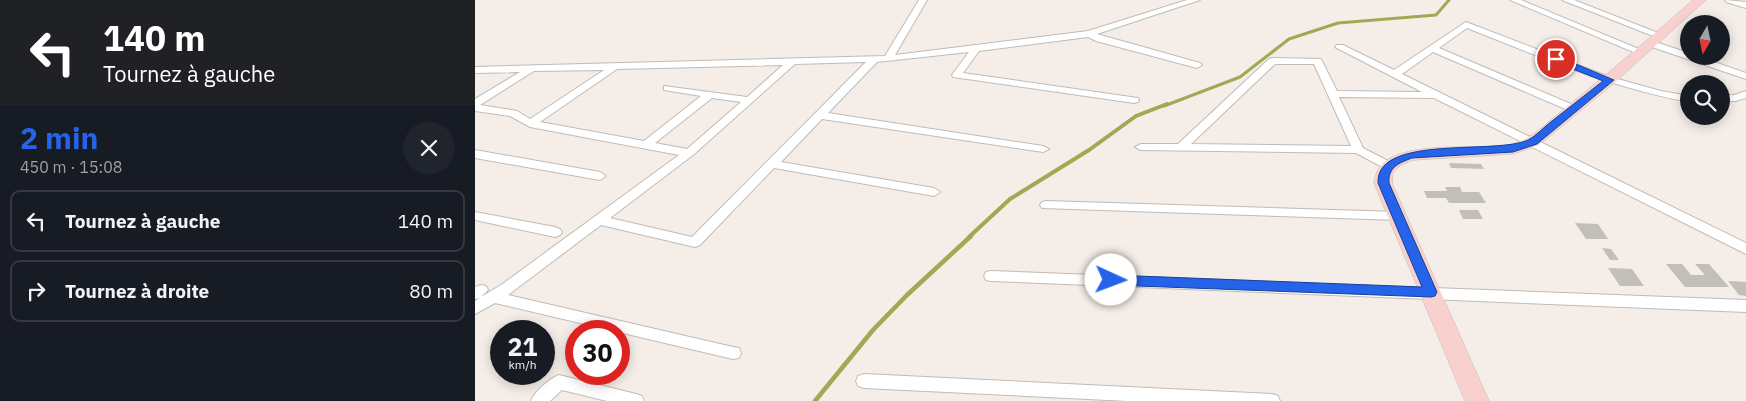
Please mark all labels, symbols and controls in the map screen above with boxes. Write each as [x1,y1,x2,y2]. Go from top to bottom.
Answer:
text: 140 m [103,15,206,61]
north arrow [1680,15,1730,65]
map controls [1680,15,1730,125]
icon: left [20,20,85,85]
pin [1535,38,1577,80]
icon: arrive [1542,45,1570,73]
text: Tournez à gauche [103,59,275,88]
button: search [1680,75,1730,125]
text: 2 min [20,118,98,157]
button: close [403,122,455,174]
text: 450 m · 15:08 [20,157,122,177]
icon: left [22,207,50,235]
text: Tournez à gauche [65,209,221,233]
text: 140 m [398,209,453,233]
position arrow [1084,253,1136,305]
icon: right [22,277,50,305]
text: Tournez à droite [65,279,209,303]
text: 80 m [409,279,453,303]
speed limit sign: 30 [565,320,630,385]
text: 21 [507,330,538,363]
text: km/h [508,357,537,372]

